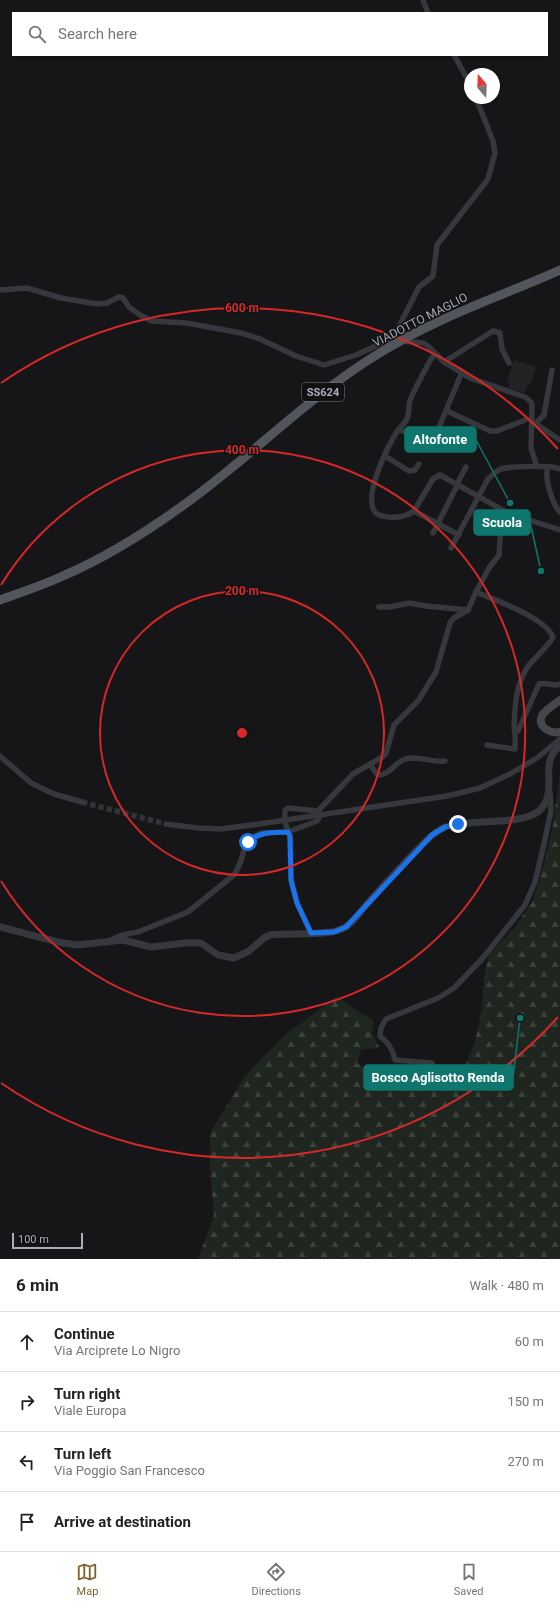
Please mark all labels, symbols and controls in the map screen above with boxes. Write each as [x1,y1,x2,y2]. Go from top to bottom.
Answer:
search box [12,12,548,56]
icon: search [26,23,48,45]
text: Search here [58,25,137,43]
north arrow [464,68,500,104]
street label: VIADOTTO MAGLIO [370,290,470,350]
text: 600 m [225,301,259,315]
road number: SS624 [302,383,344,401]
callout: Altofonte [405,427,476,452]
text: Altofonte [413,432,467,447]
text: 400 m [225,443,259,457]
callout: Scuola [474,510,530,535]
text: Scuola [482,515,522,530]
text: 200 m [225,584,259,598]
centre of rings [235,726,249,740]
route end [449,815,467,833]
route start [239,833,257,851]
callout: Bosco Aglisotto Renda [364,1065,513,1090]
text: Bosco Aglisotto Renda [372,1070,504,1085]
scale bar [12,1231,83,1250]
text: 100 m [18,1233,49,1246]
text: 6 min [16,1275,59,1295]
text: Walk · 480 m [469,1278,544,1293]
text: Continue [54,1325,115,1343]
icon: ahead [16,1331,38,1353]
text: 60 m [515,1334,544,1349]
text: Via Arciprete Lo Nigro [54,1343,180,1358]
text: Turn right [54,1385,120,1403]
icon: right [16,1391,38,1413]
text: 150 m [507,1394,544,1409]
text: Viale Europa [54,1403,126,1418]
text: Turn left [54,1445,111,1463]
icon: left [16,1451,38,1473]
text: 270 m [507,1454,544,1469]
text: Via Poggio San Francesco [54,1463,205,1478]
icon: arrive [16,1511,38,1533]
text: Arrive at destination [54,1513,191,1531]
tab: Map [76,1561,98,1598]
tab: Directions [251,1561,301,1598]
tab: Saved [454,1561,484,1598]

